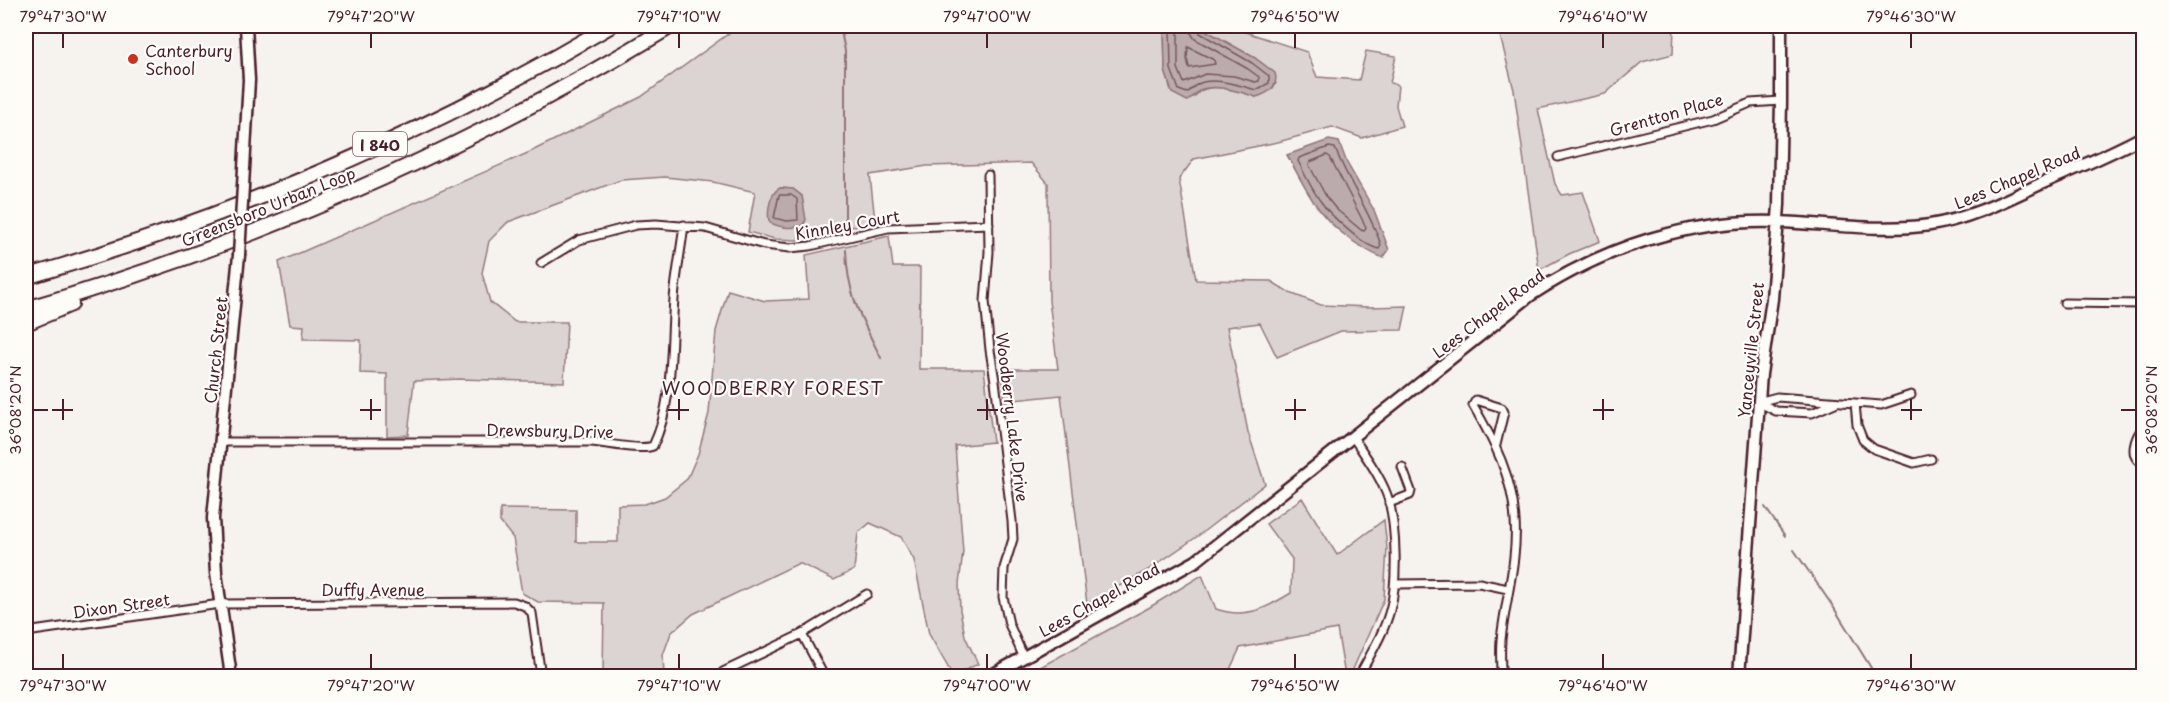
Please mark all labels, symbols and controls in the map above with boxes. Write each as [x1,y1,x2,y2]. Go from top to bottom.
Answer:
text: 79°47'30"W [19,4,107,27]
text: 79°47'20"W [327,4,415,27]
text: 79°47'10"W [637,4,722,27]
text: 79°47'00"W [943,4,1032,27]
text: 79°46'50"W [1250,4,1340,27]
text: 79°46'40"W [1558,4,1648,27]
text: 79°46'30"W [1866,4,1956,27]
place label: Canterbury School [145,38,233,80]
marker: Canterbury School [126,52,140,66]
street label: Grentton Place [1606,86,1726,142]
road number: I 840 [353,132,407,156]
street label: Lees Chapel Road [1950,140,2084,214]
street label: Greensboro Urban Loop [177,160,359,252]
street label: Kinnley Court [793,203,902,245]
street label: Lees Chapel Road [1427,263,1549,363]
street label: Yanceyville Street [1731,280,1769,419]
street label: Church Street [197,295,233,405]
street label: Woodberry Lake Drive [991,331,1035,503]
text: 36°08'20"N [3,365,26,455]
text: 36°08'20"N [2139,365,2162,455]
district label: WOODBERRY FOREST [662,374,884,401]
street label: Drewsbury Drive [486,417,614,443]
street label: Lees Chapel Road [1034,556,1164,642]
street label: Duffy Avenue [321,577,425,601]
street label: Dixon Street [71,586,172,624]
text: 79°47'30"W [19,673,107,696]
text: 79°47'20"W [327,673,415,696]
text: 79°47'10"W [637,673,722,696]
text: 79°47'00"W [943,673,1032,696]
text: 79°46'50"W [1250,673,1340,696]
text: 79°46'40"W [1558,673,1648,696]
text: 79°46'30"W [1866,673,1956,696]

